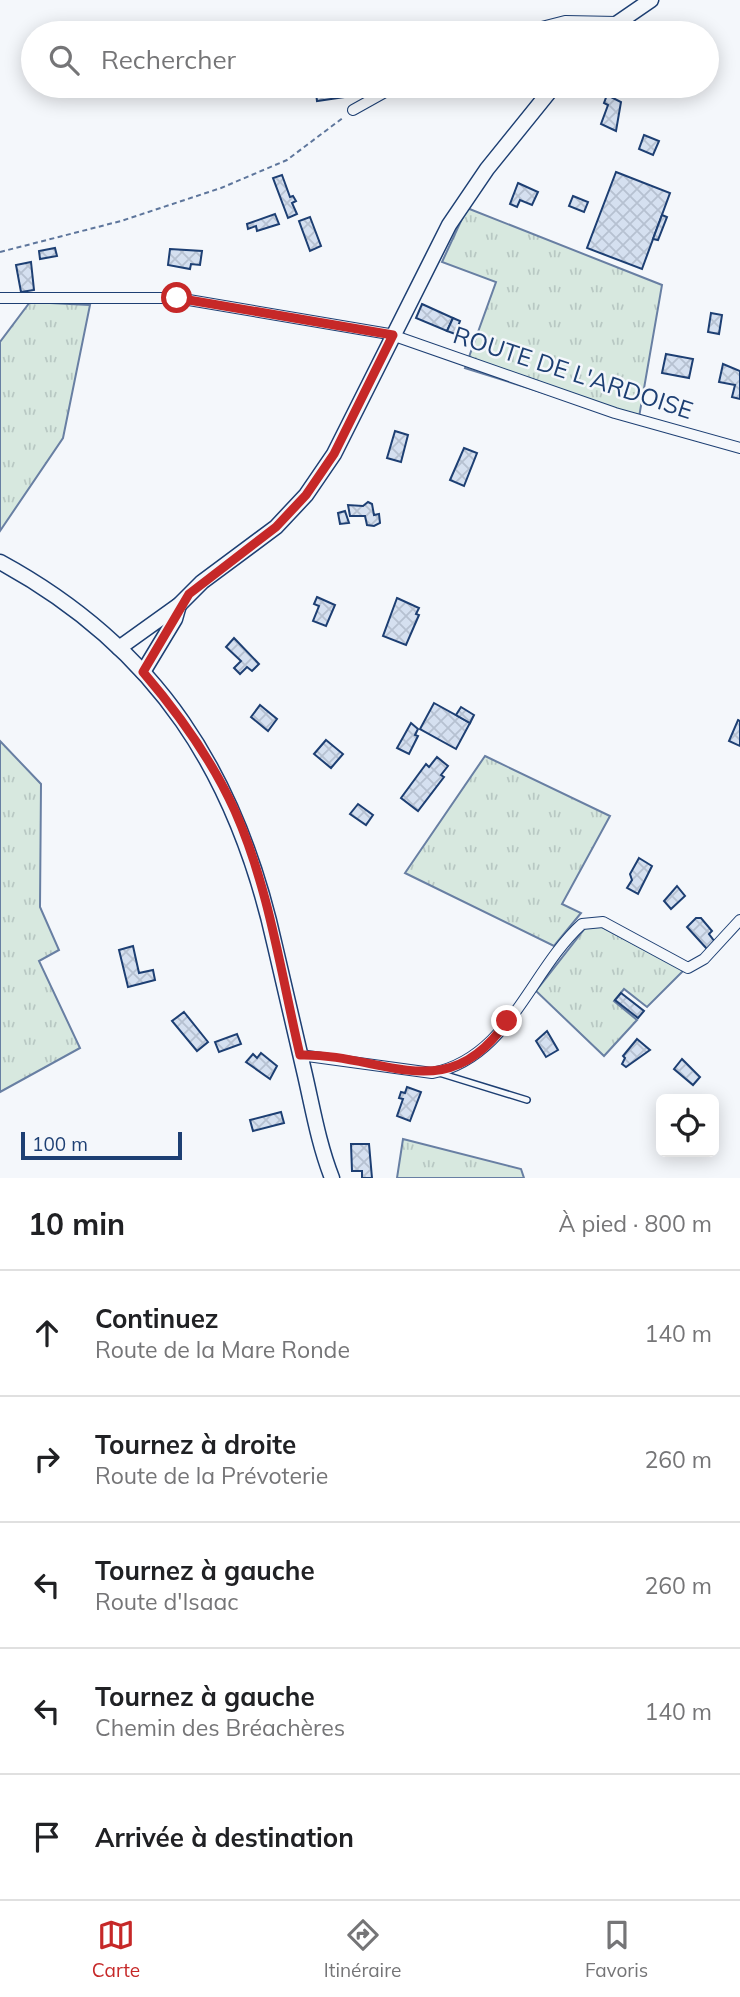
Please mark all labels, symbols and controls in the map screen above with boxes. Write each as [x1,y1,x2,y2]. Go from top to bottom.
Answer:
search box [21,21,719,98]
icon: search [45,41,83,79]
text: Rechercher [101,43,236,76]
route start [161,282,192,313]
street label: ROUTE DE L'ARDOISE [450,319,697,425]
route end [491,1005,522,1036]
map controls [656,1094,719,1157]
button: locate [656,1094,719,1157]
scale bar [21,1129,182,1161]
text: 100 m [32,1132,88,1156]
text: 10 min [28,1205,125,1243]
text: À pied · 800 m [559,1209,712,1238]
text: Continuez [95,1302,219,1335]
icon: ahead [28,1314,66,1352]
text: 140 m [644,1319,712,1348]
text: Route de la Mare Ronde [95,1335,350,1364]
text: Tournez à droite [95,1428,296,1461]
icon: right [28,1440,66,1478]
text: 260 m [644,1445,712,1474]
text: Route de la Prévoterie [95,1461,328,1490]
text: Tournez à gauche [95,1554,315,1587]
icon: left [28,1566,66,1604]
text: 260 m [644,1571,712,1600]
text: Route d'Isaac [95,1587,239,1616]
text: Tournez à gauche [95,1680,315,1713]
icon: left [28,1692,66,1730]
text: 140 m [644,1697,712,1726]
text: Chemin des Bréachères [95,1713,345,1742]
icon: arrive [28,1818,66,1856]
text: Arrivée à destination [95,1821,354,1854]
tab: Carte [92,1916,140,1982]
tab: Itinéraire [324,1916,401,1982]
tab: Favoris [585,1916,648,1982]

